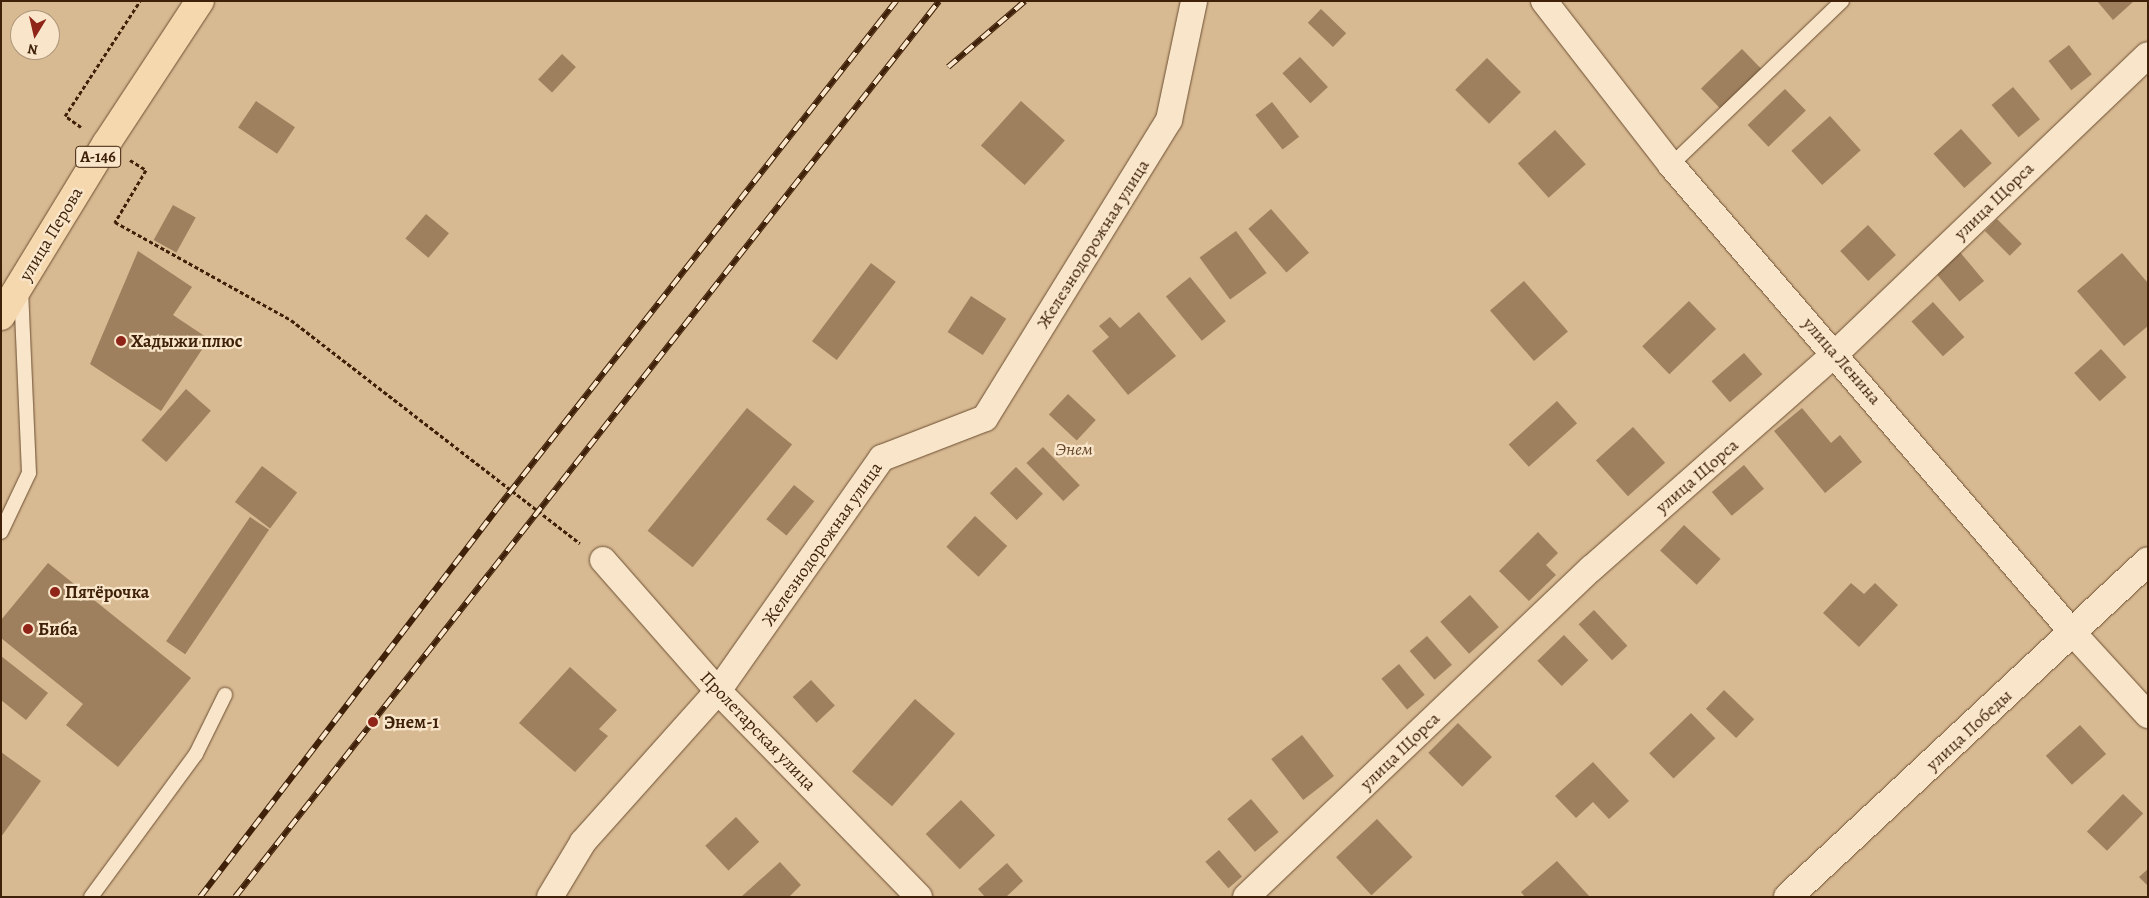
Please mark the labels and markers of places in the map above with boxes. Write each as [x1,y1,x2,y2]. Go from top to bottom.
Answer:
place label: Хадыжи плюс [131,330,242,352]
marker: Хадыжи плюс [115,335,127,347]
place label: Пятёрочка [65,581,149,603]
marker: Пятёрочка [49,586,61,598]
place label: Биба [38,618,78,640]
marker: Биба [22,623,34,635]
place label: Энем-1 [384,711,439,733]
marker: Энем-1 [366,715,380,729]

